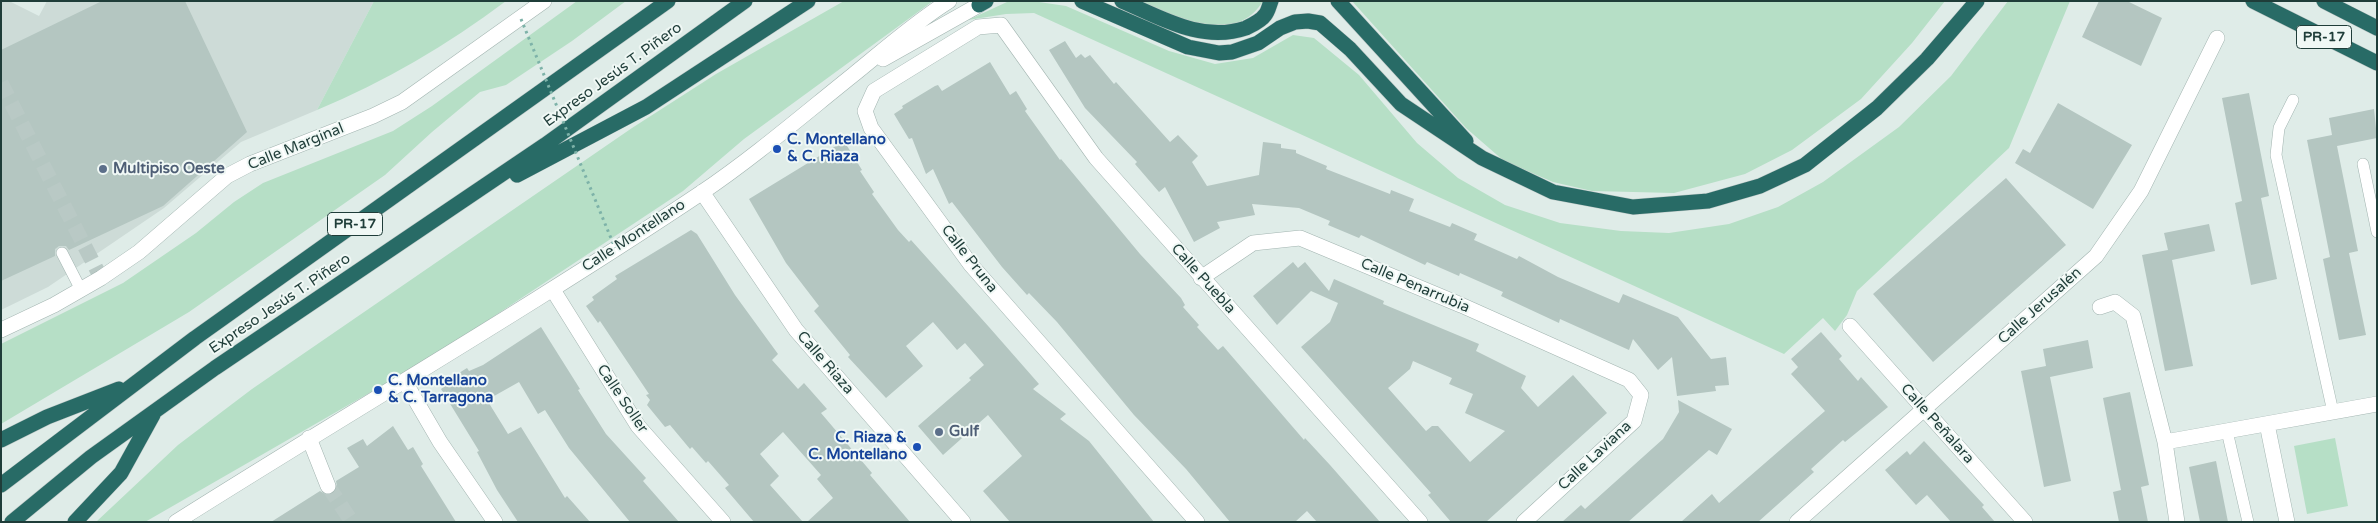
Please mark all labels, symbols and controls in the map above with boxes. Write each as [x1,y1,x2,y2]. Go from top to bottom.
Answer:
street label: Expreso Jesús T. Piñero [540,19,686,131]
road number: PR-17 [2296,26,2352,48]
street label: Calle Marginal [246,120,346,174]
place label: C. Montellano & C. Riaza [787,131,886,166]
marker: C. Montellano & C. Riaza [771,143,783,155]
place label: Multipiso Oeste [113,160,225,178]
marker: Multipiso Oeste [97,163,109,175]
street label: Calle Montellano [579,196,689,276]
road number: PR-17 [328,212,382,235]
street label: Calle Pruna [937,221,1001,297]
street label: Calle Puebla [1167,240,1239,318]
street label: Expreso Jesús T. Piñero [206,250,354,358]
street label: Calle Penarrubia [1358,255,1472,317]
street label: Calle Jerusalén [1995,264,2085,348]
street label: Calle Riaza [793,328,857,398]
street label: Calle Soller [593,361,651,437]
place label: C. Montellano & C. Tarragona [388,372,494,407]
street label: Calle Peñalara [1897,380,1977,468]
marker: C. Montellano & C. Tarragona [372,384,384,396]
street label: Calle Laviana [1555,418,1635,494]
place label: Gulf [949,423,979,441]
marker: Gulf [933,426,945,438]
place label: C. Riaza & C. Montellano [808,429,907,464]
marker: C. Riaza & C. Montellano [911,441,923,453]

